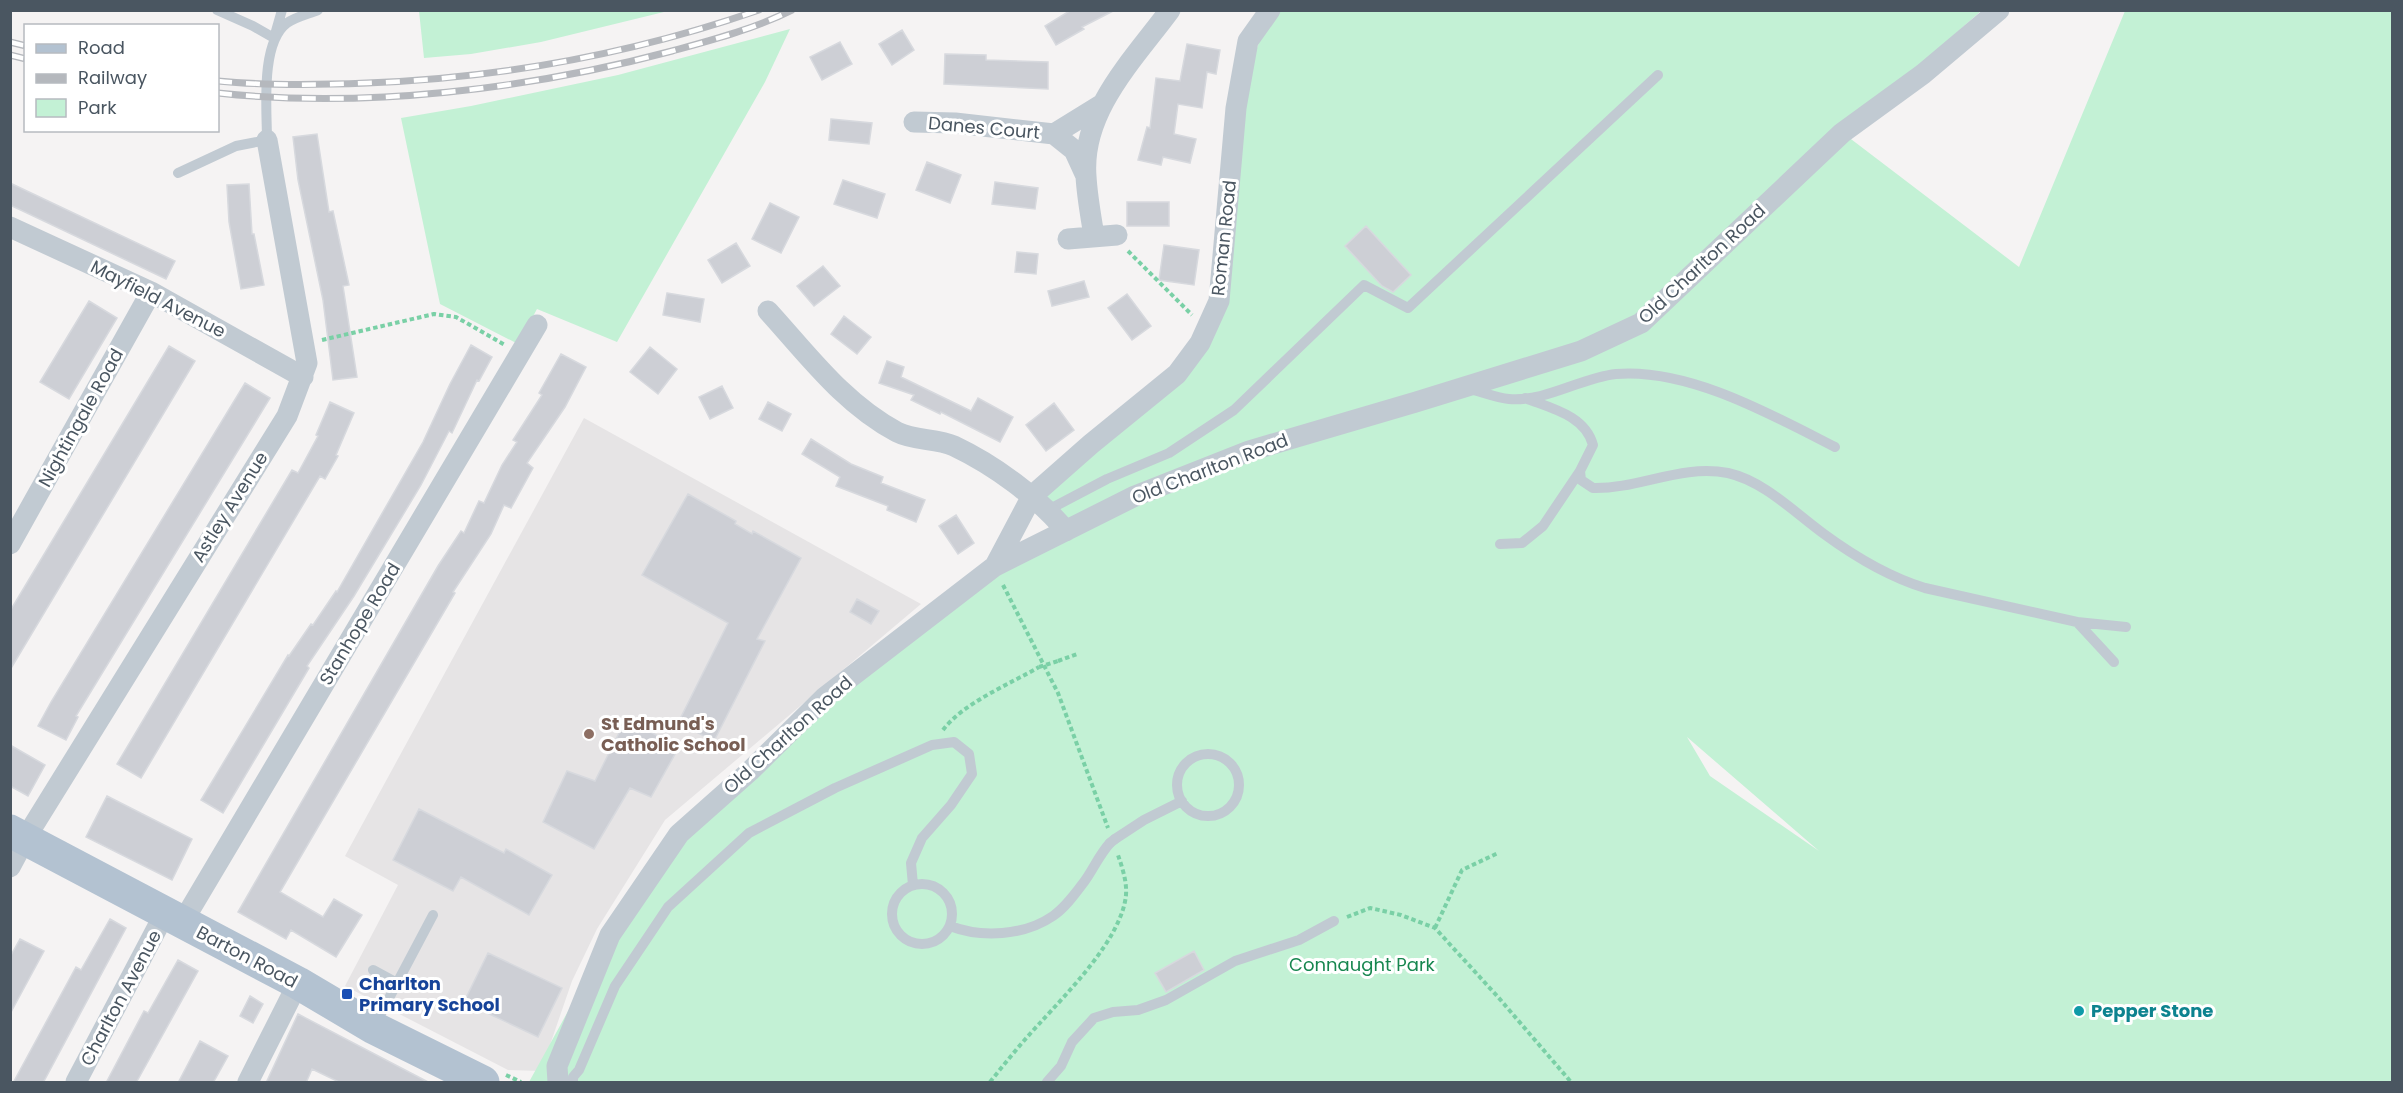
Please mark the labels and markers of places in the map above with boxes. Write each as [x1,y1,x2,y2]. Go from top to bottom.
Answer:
place label: St Edmund's Catholic School [601,711,746,757]
marker: St Edmund's Catholic School [582,727,596,741]
place label: Charlton Primary School [359,971,500,1017]
marker: Charlton Primary School [340,987,354,1001]
place label: Pepper Stone [2091,998,2213,1023]
marker: Pepper Stone [2072,1004,2086,1018]

